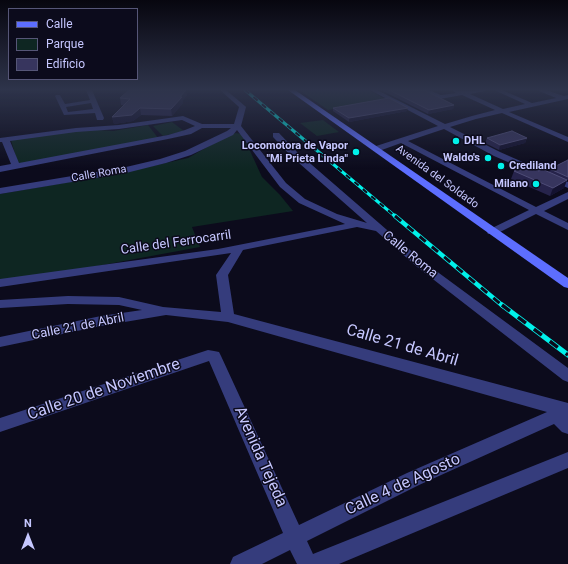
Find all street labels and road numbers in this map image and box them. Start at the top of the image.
street label: Avenida del Soldado [393,142,481,212]
street label: Calle Roma [70,163,128,185]
street label: Calle del Ferrocarril [120,228,232,258]
street label: Calle Roma [379,228,441,282]
street label: Calle 21 de Abril [30,310,126,344]
street label: Calle 21 de Abril [344,321,460,371]
street label: Calle 20 de Noviembre [25,355,183,425]
street label: Avenida Tejeda [229,404,291,510]
street label: Calle 4 de Agosto [342,450,464,520]

